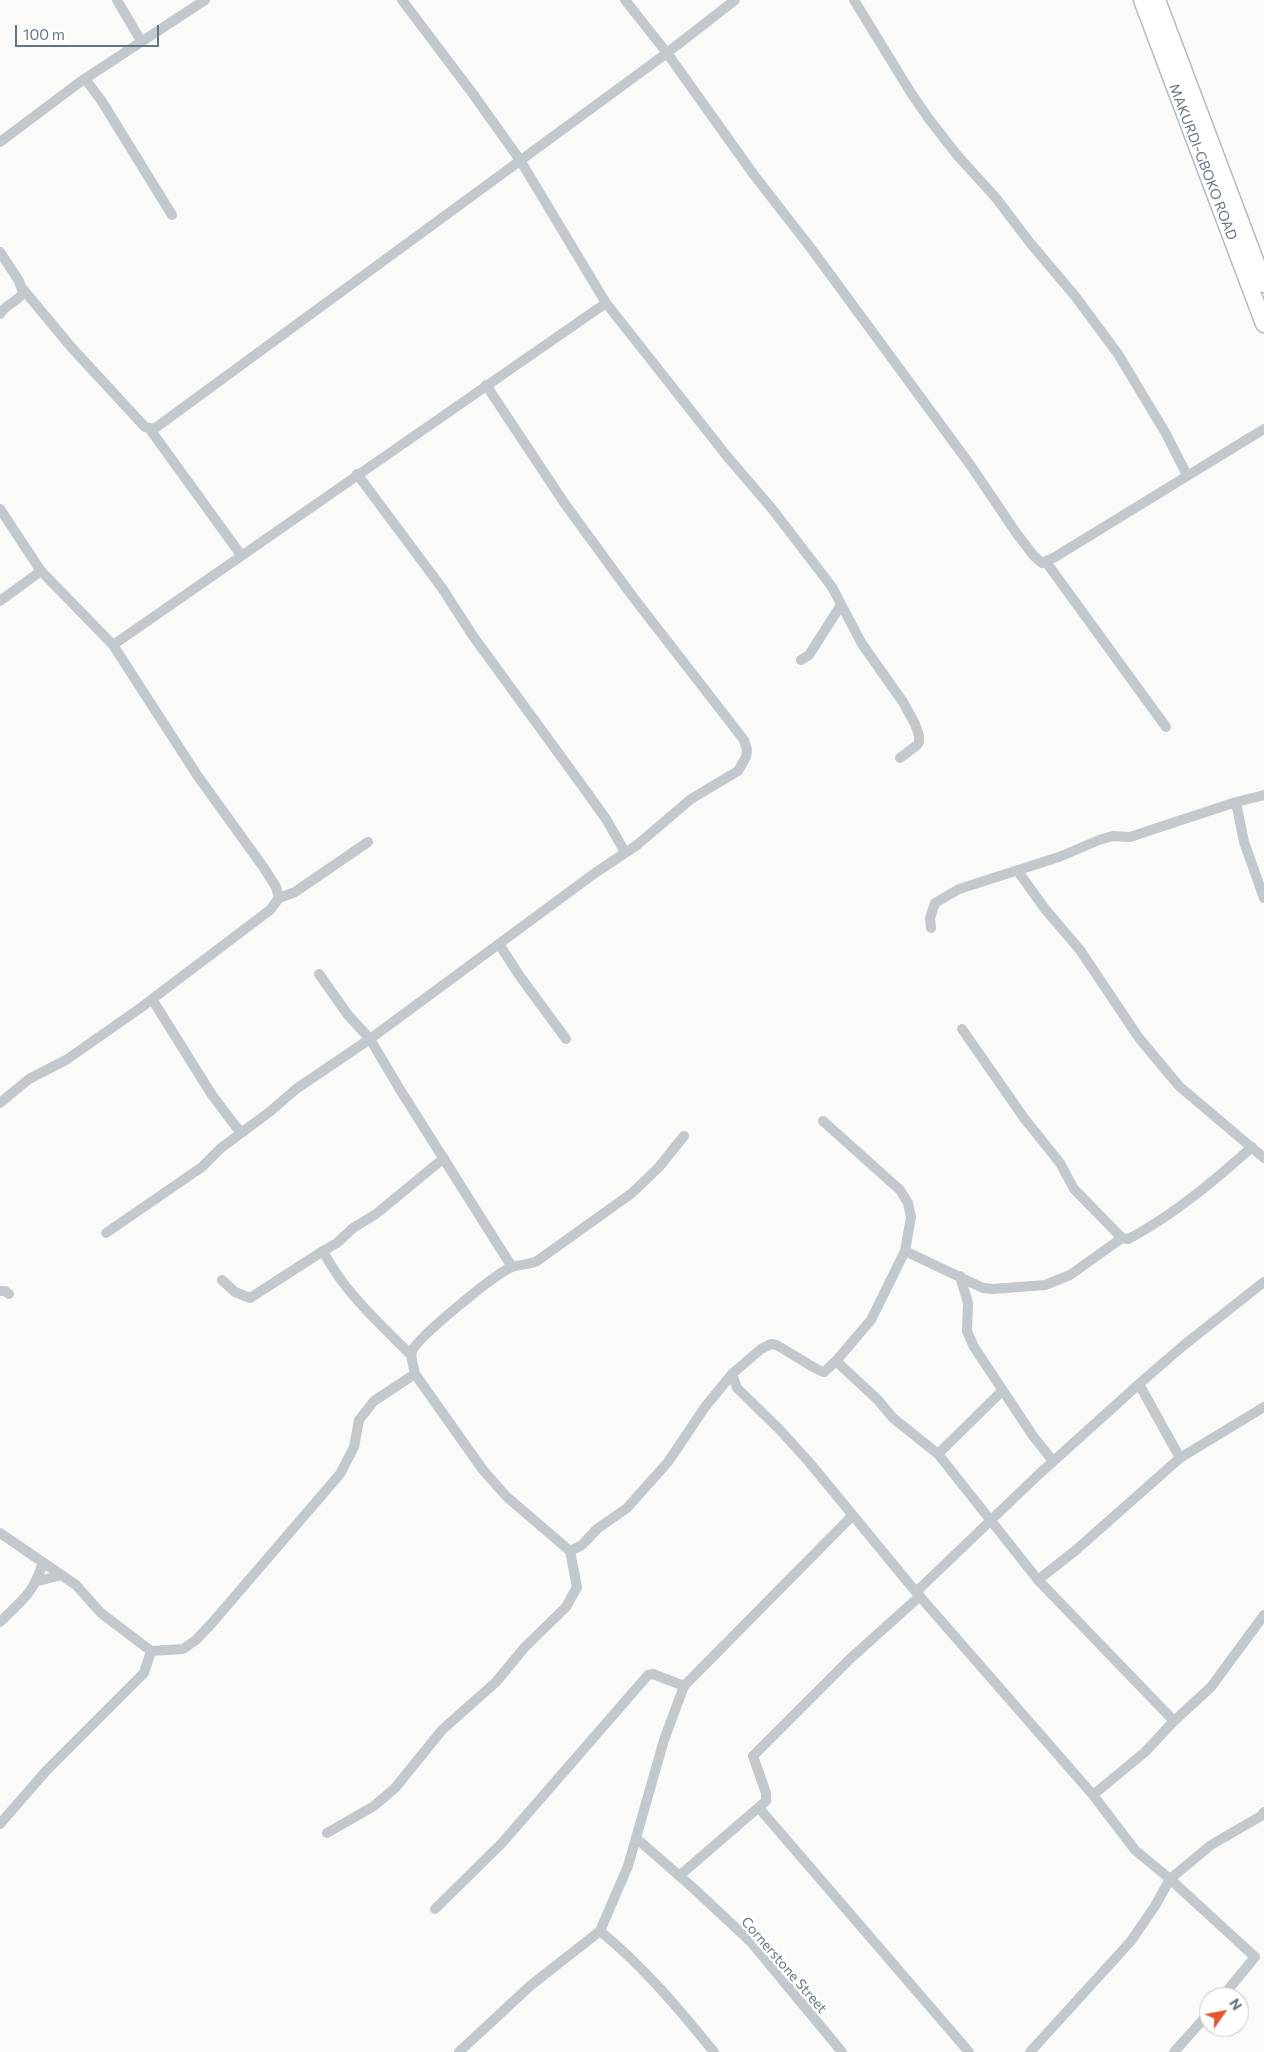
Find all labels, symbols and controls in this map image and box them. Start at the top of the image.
scale bar [18,15,161,47]
text: 100 m [23,25,65,43]
street label: MAKURDI-GBOKO ROAD [1165,81,1241,243]
street label: Cornerstone Street [738,1913,830,2017]
north arrow [1199,1987,1249,2037]
text: N [1226,1995,1246,2013]

